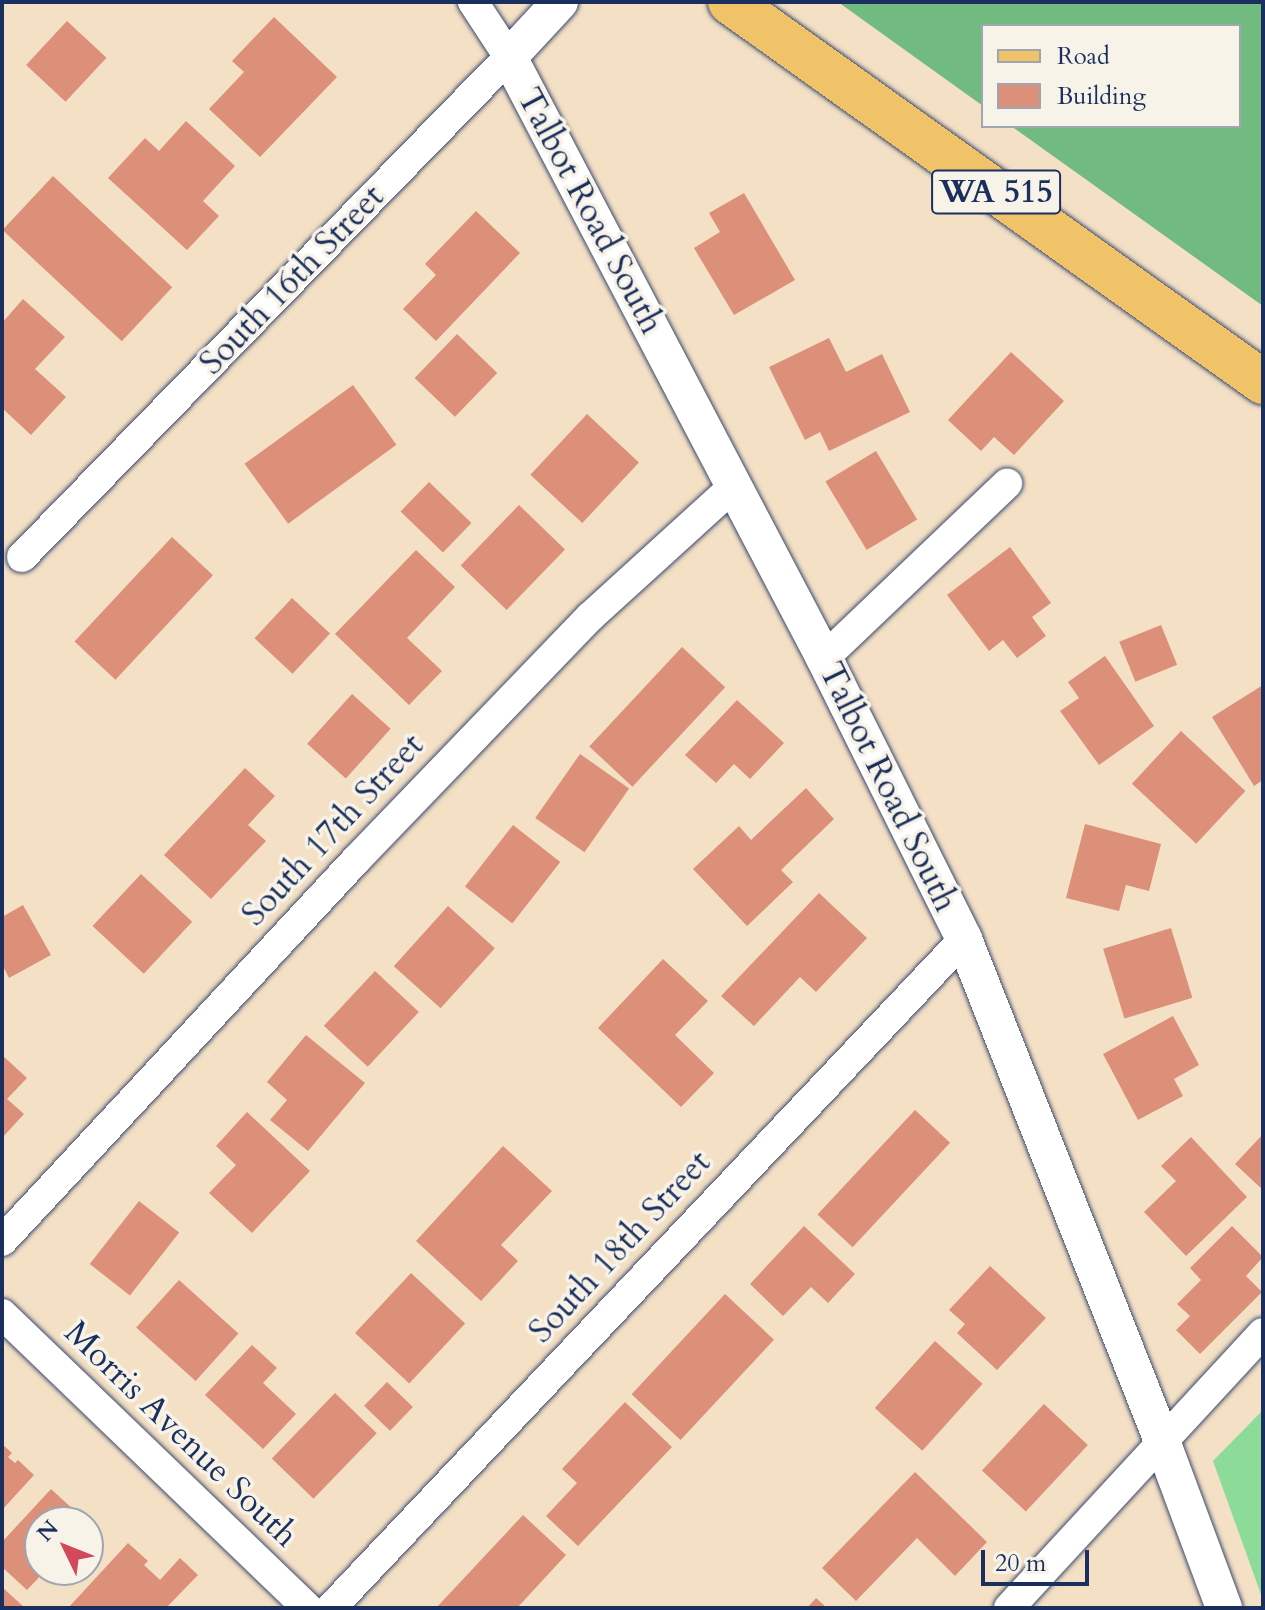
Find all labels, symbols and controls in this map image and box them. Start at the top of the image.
legend [981,24,1241,128]
text: Road [1057,40,1110,73]
text: Building [1057,80,1146,113]
street label: Talbot Road South [508,81,672,341]
road number: WA 515 [930,164,1062,220]
street label: South 16th Street [191,177,393,383]
street label: Talbot Road South [810,656,966,918]
street label: South 17th Street [234,725,432,935]
street label: South 18th Street [521,1142,719,1352]
street label: Morris Avenue South [56,1312,306,1556]
north arrow [24,1506,104,1586]
text: N [30,1514,65,1548]
scale bar [985,1534,1093,1584]
text: 20 m [995,1547,1046,1580]

